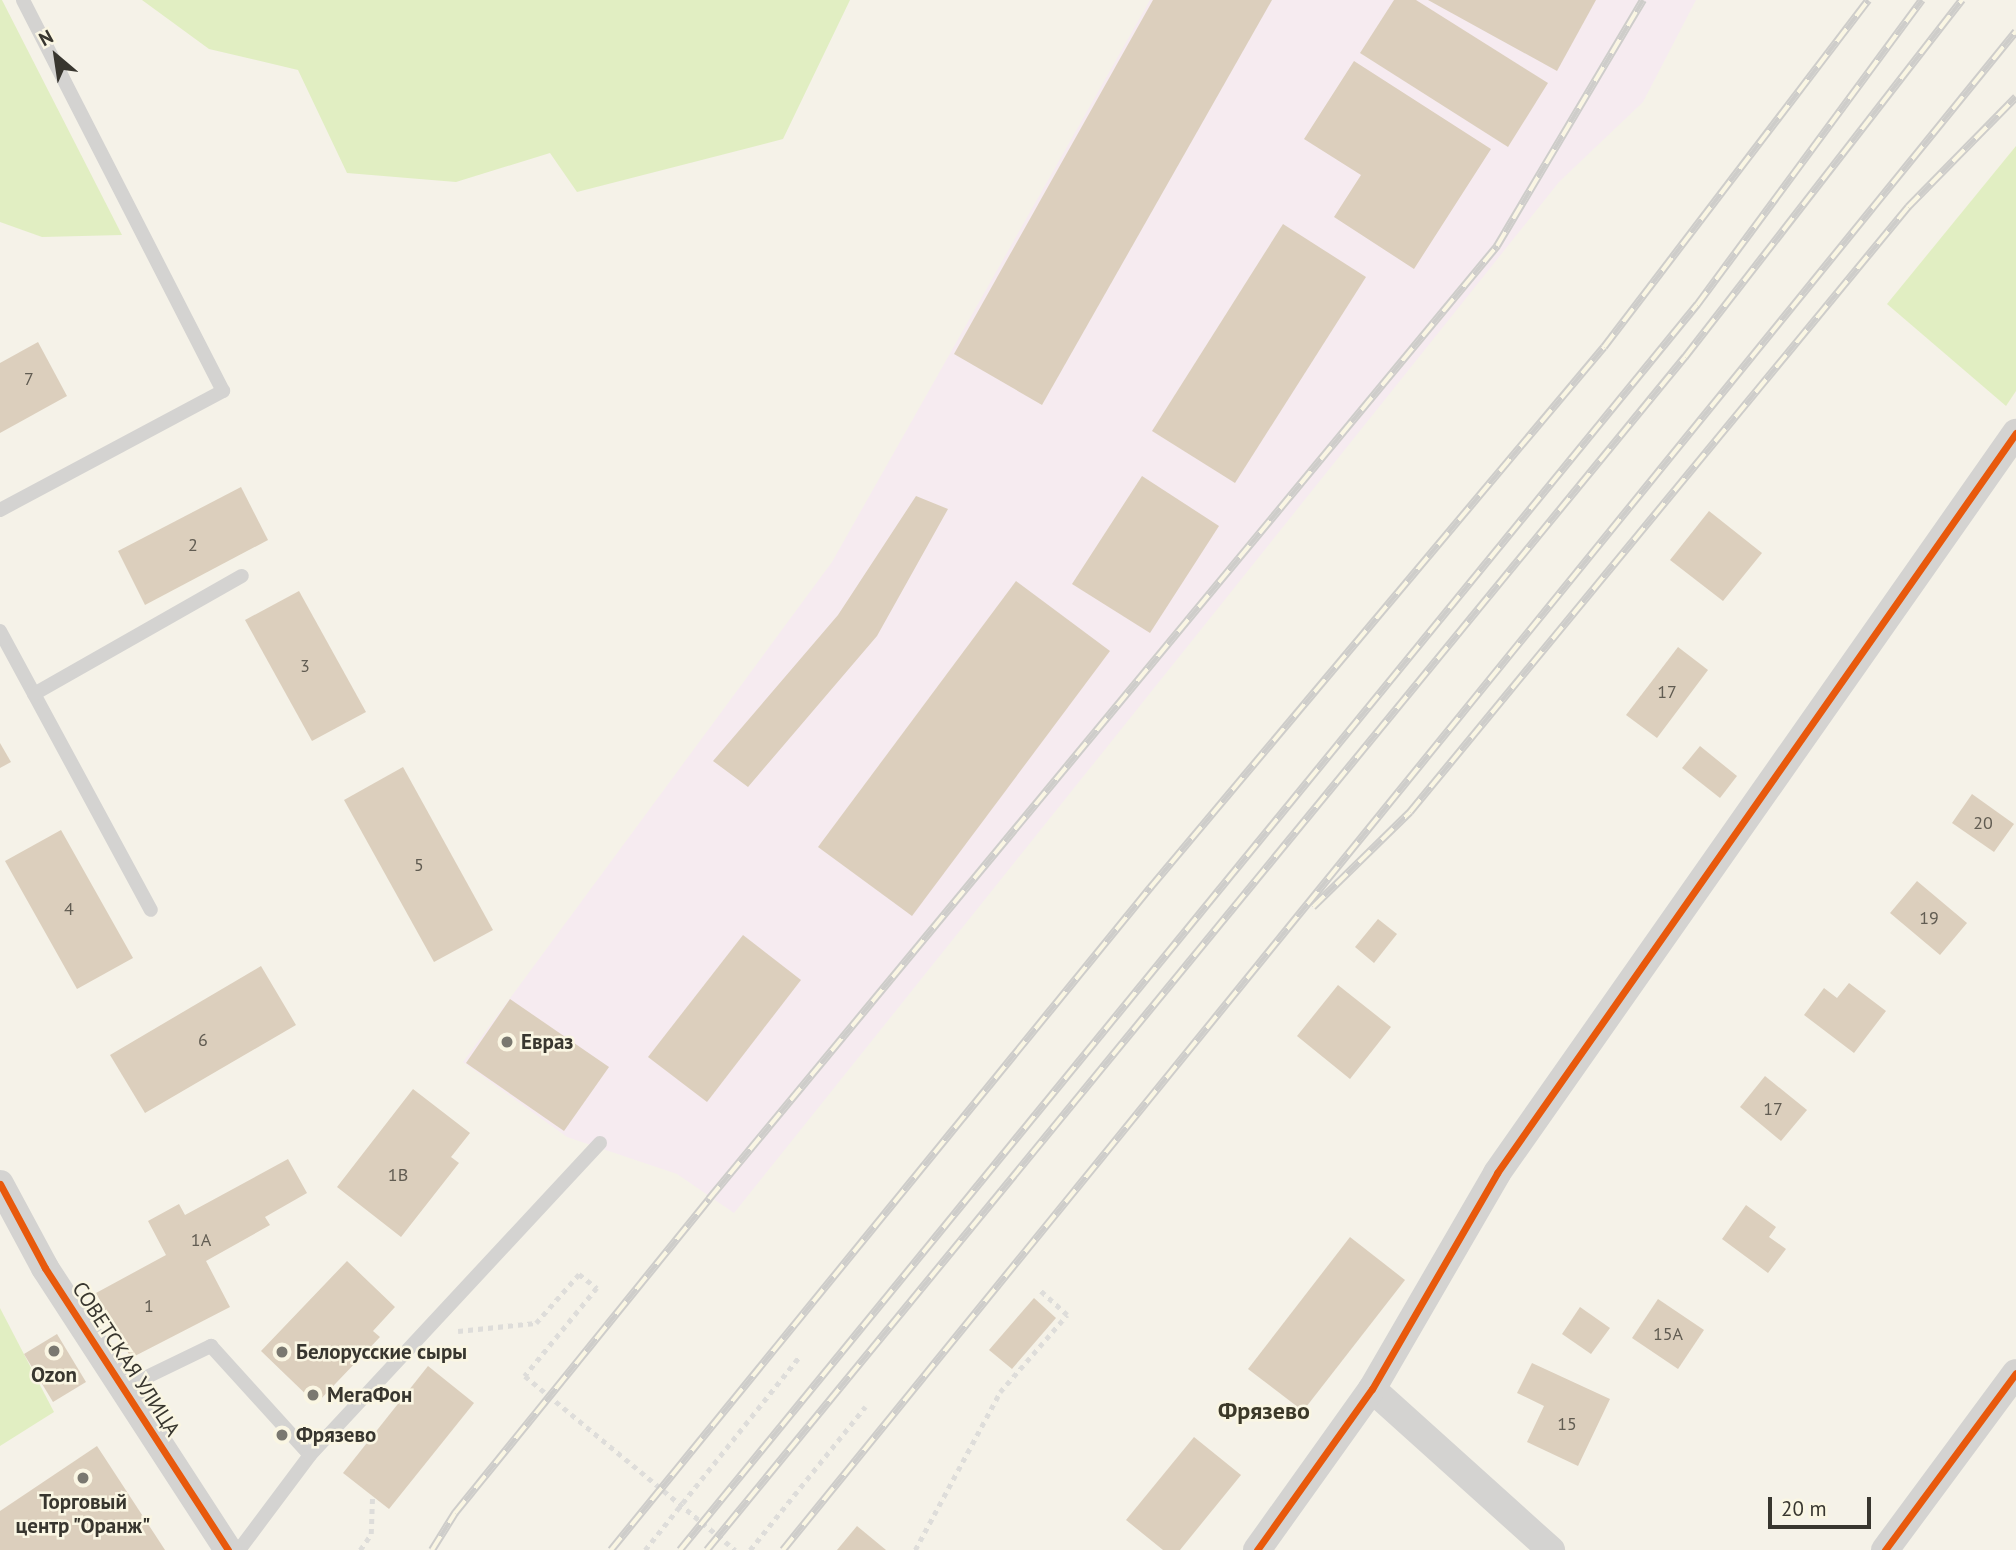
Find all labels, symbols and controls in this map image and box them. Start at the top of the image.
north arrow [21,21,91,91]
text: N [35,24,57,51]
house number: 7 [24,368,34,390]
house number: 2 [188,534,198,556]
house number: 3 [300,655,310,677]
house number: 17 [1657,681,1677,703]
house number: 20 [1973,812,1993,834]
house number: 5 [414,854,424,876]
house number: 4 [64,898,74,920]
house number: 19 [1919,907,1939,929]
house number: 6 [198,1029,208,1051]
place label: Евраз [521,1029,573,1055]
marker: Евраз [499,1034,515,1050]
house number: 17 [1763,1098,1783,1120]
house number: 1В [388,1164,408,1186]
house number: 1А [191,1229,211,1251]
street label: СОВЕТСКАЯ УЛИЦА [66,1277,186,1441]
house number: 1 [144,1295,154,1317]
house number: 15А [1653,1323,1683,1345]
place label: Белорусские сыры [296,1339,467,1365]
marker: Ozon [46,1343,62,1359]
marker: Белорусские сыры [274,1344,290,1360]
place label: Ozon [31,1362,77,1388]
place label: МегаФон [327,1382,412,1408]
marker: МегаФон [305,1387,321,1403]
district label: Фрязево [1218,1397,1310,1425]
house number: 15 [1557,1413,1577,1435]
place label: Фрязево [296,1422,376,1448]
marker: Фрязево [274,1427,290,1443]
marker: Торговый центр "Оранж" [75,1470,91,1486]
scale bar [1771,1484,1874,1528]
place label: Торговый центр "Оранж" [15,1489,151,1539]
text: 20 m [1781,1495,1827,1522]

